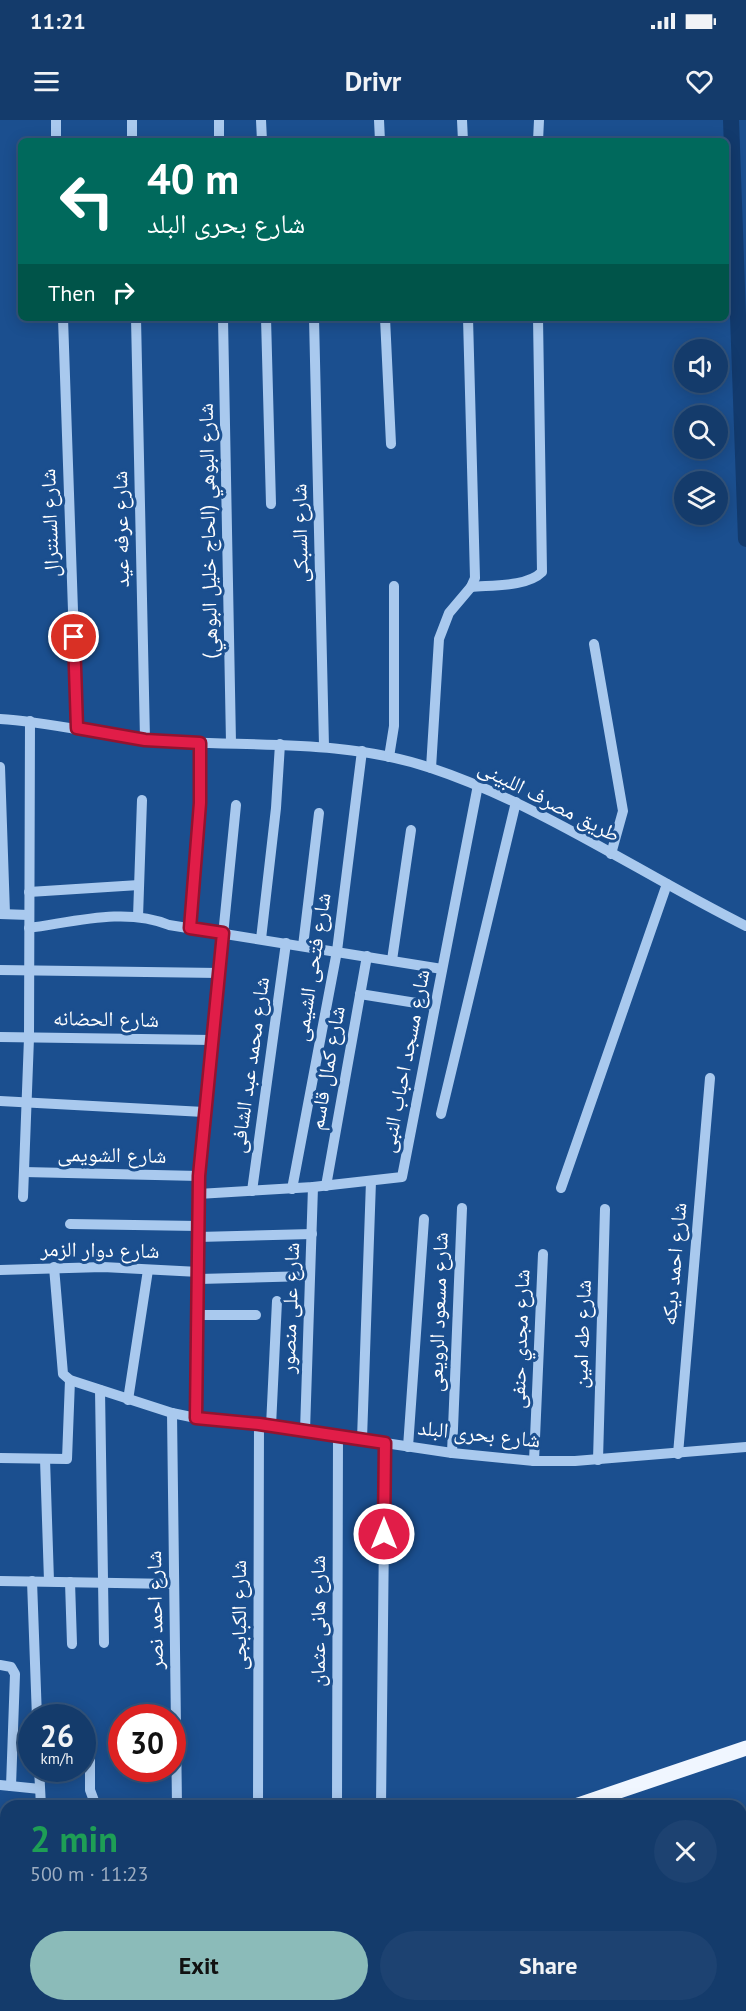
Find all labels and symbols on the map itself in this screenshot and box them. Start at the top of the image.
street label: شارع البوهي (الحاج خليل البوهي) [192,403,227,659]
street label: شارع السنترال [34,468,65,578]
street label: شارع عرفه عيد [106,470,135,588]
street label: شارع السبكى [285,483,314,583]
pin [48,611,99,662]
street label: طريق مصرف اللبينى [474,753,625,848]
street label: شارع فتحى الشيمى [286,891,337,1043]
street label: شارع مسجد احباب النبى [373,967,436,1155]
street label: شارع محمد عبد الشافى [224,975,275,1155]
street label: شارع الحضانه [53,1004,159,1033]
street label: شارع كمال قاسم [302,1004,352,1132]
street label: شارع الشويمى [57,1140,167,1169]
street label: شارع احمد ديكه [655,1201,692,1326]
street label: شارع مسعود الرويعى [421,1232,454,1392]
street label: شارع دوار الزمر [39,1235,160,1264]
street label: شارع على منصور [274,1242,305,1375]
street label: شارع مجدي حنفى [504,1269,539,1409]
street label: شارع طه امين [566,1279,597,1389]
street label: شارع بحرى البلد [416,1414,542,1453]
position arrow [352,1502,416,1566]
street label: شارع احمد نصر [140,1550,169,1671]
street label: شارع هانى عثمان [304,1555,331,1687]
street label: شارع الكبابجى [225,1560,252,1670]
speed limit sign: 30 [108,1704,186,1782]

